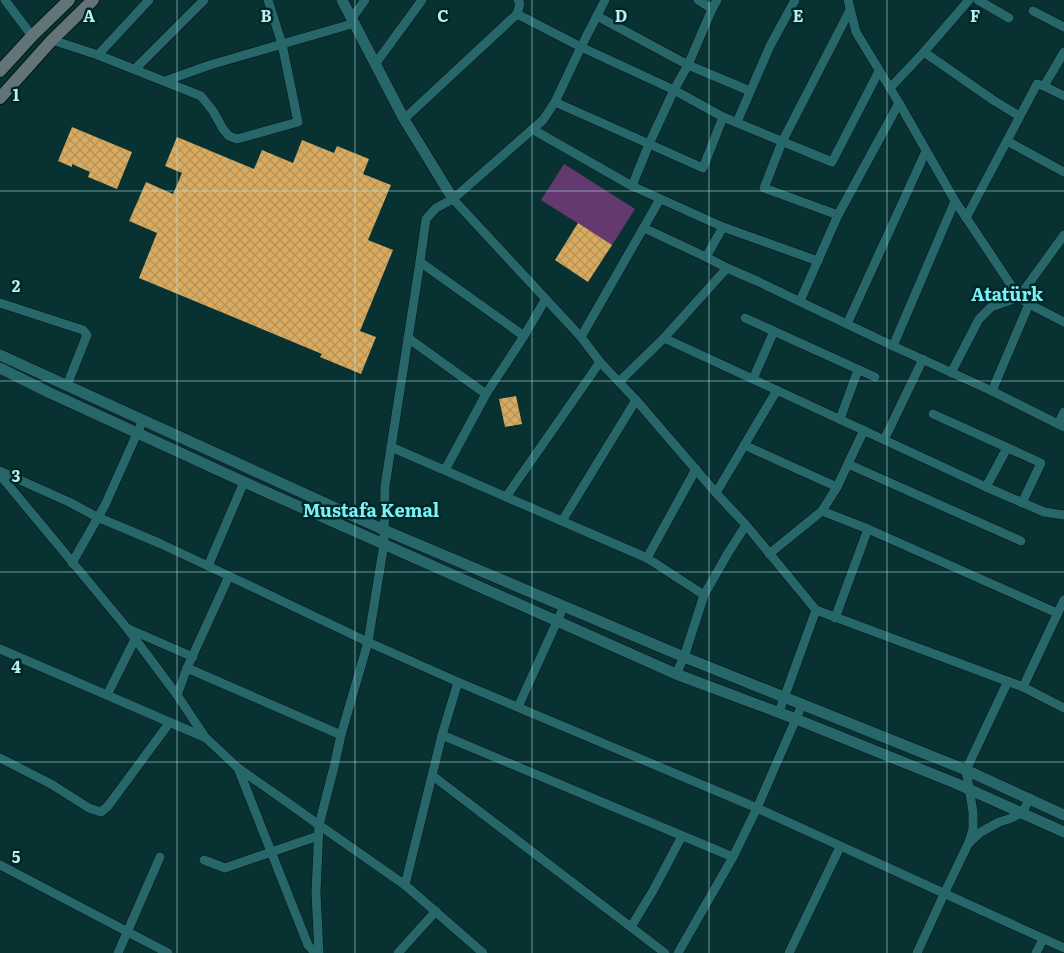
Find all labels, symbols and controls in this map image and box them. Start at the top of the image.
text: A [83,3,95,27]
text: B [260,3,272,27]
text: C [437,3,449,27]
text: D [615,3,627,27]
text: E [793,3,804,27]
text: F [970,3,980,27]
text: 1 [13,82,20,106]
text: 2 [12,273,21,297]
district label: Atatürk [971,280,1044,307]
text: 3 [12,463,21,487]
district label: Mustafa Kemal [303,496,440,523]
text: 4 [11,654,21,678]
text: 5 [12,844,21,868]

